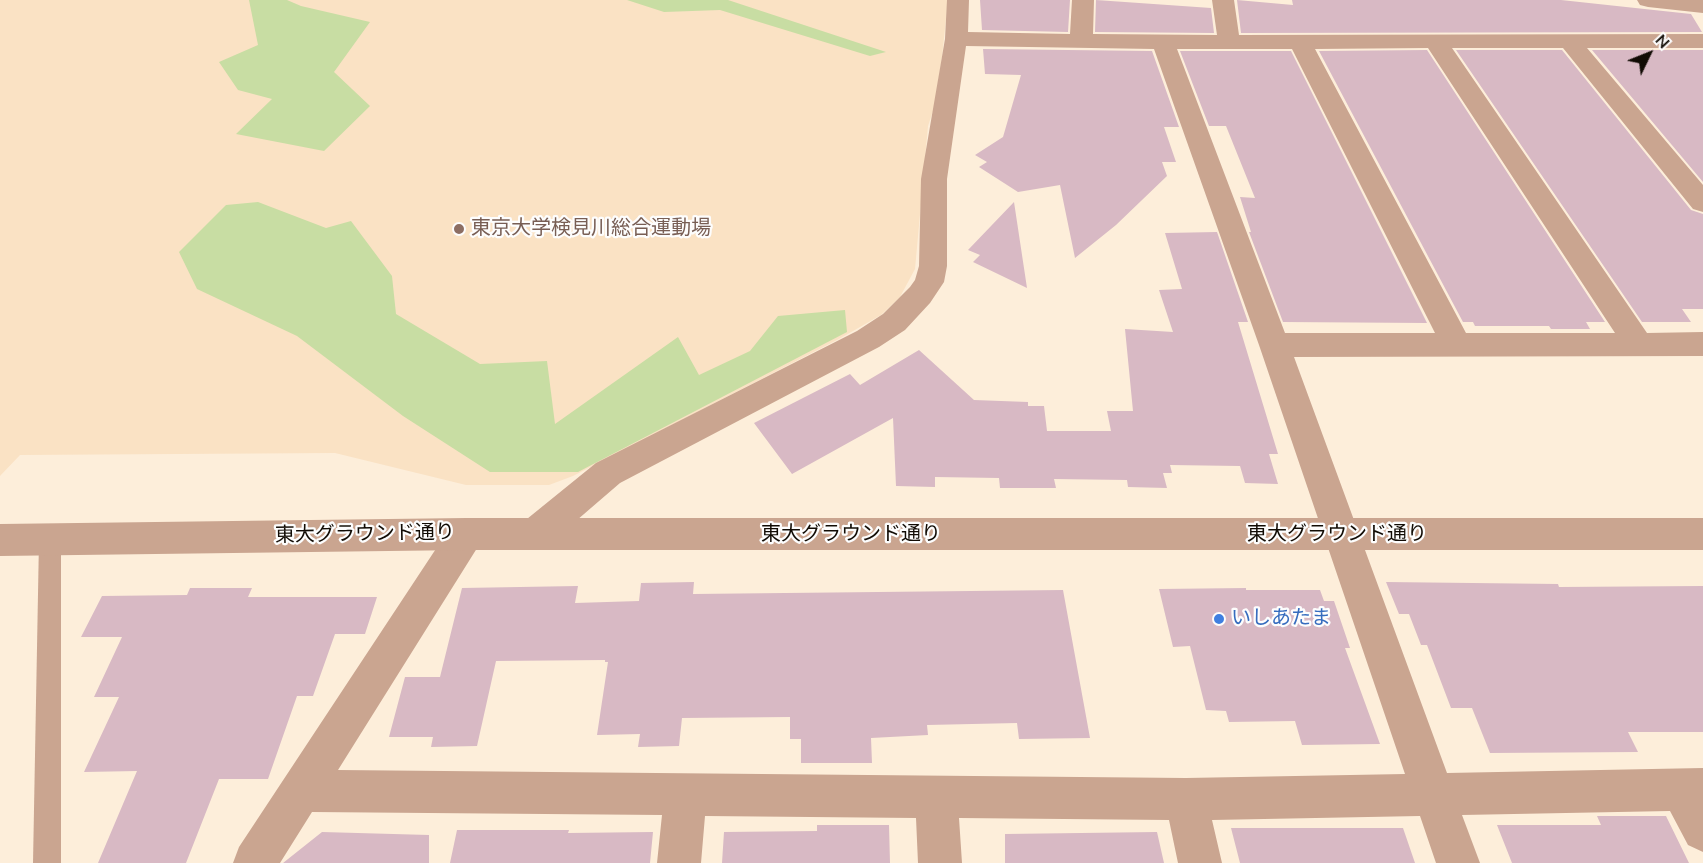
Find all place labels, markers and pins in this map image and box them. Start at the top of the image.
place label: 東京大学検見川総合運動場 [471,217,711,241]
marker: 東京大学検見川総合運動場 [452,222,466,236]
place label: いしあたま [1231,607,1331,631]
marker: いしあたま [1212,612,1226,626]

